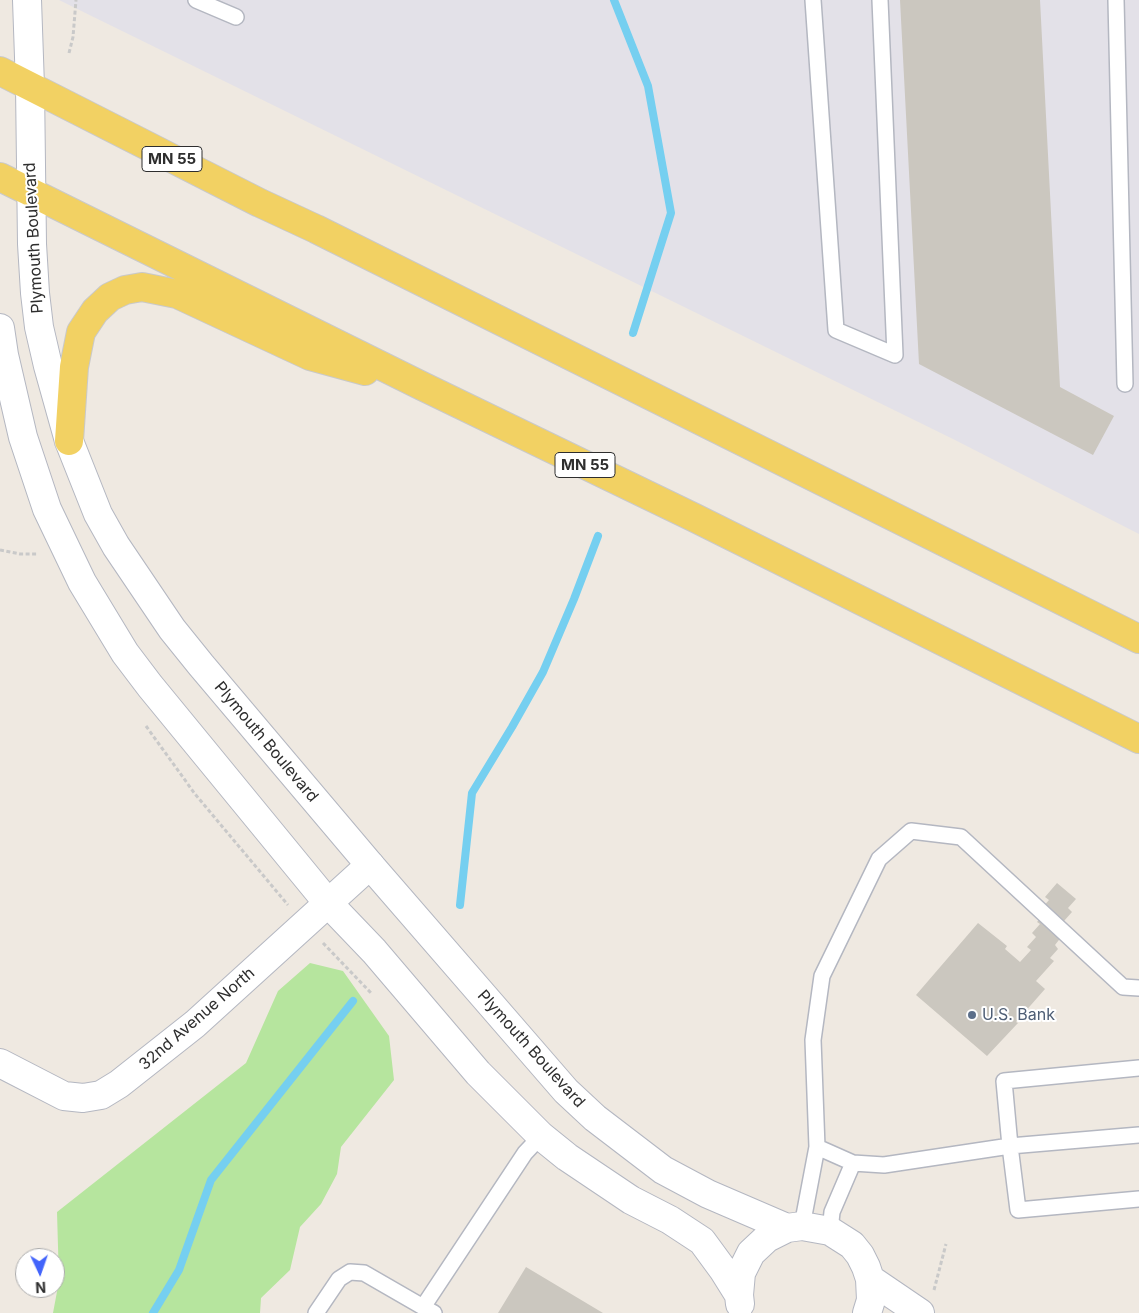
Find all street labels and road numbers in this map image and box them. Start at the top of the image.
road number: MN 55 [142,146,202,172]
street label: Plymouth Boulevard [20,162,48,314]
road number: MN 55 [555,452,615,478]
street label: Plymouth Boulevard [210,678,322,806]
street label: 32nd Avenue North [135,964,259,1074]
street label: Plymouth Boulevard [473,986,589,1112]

